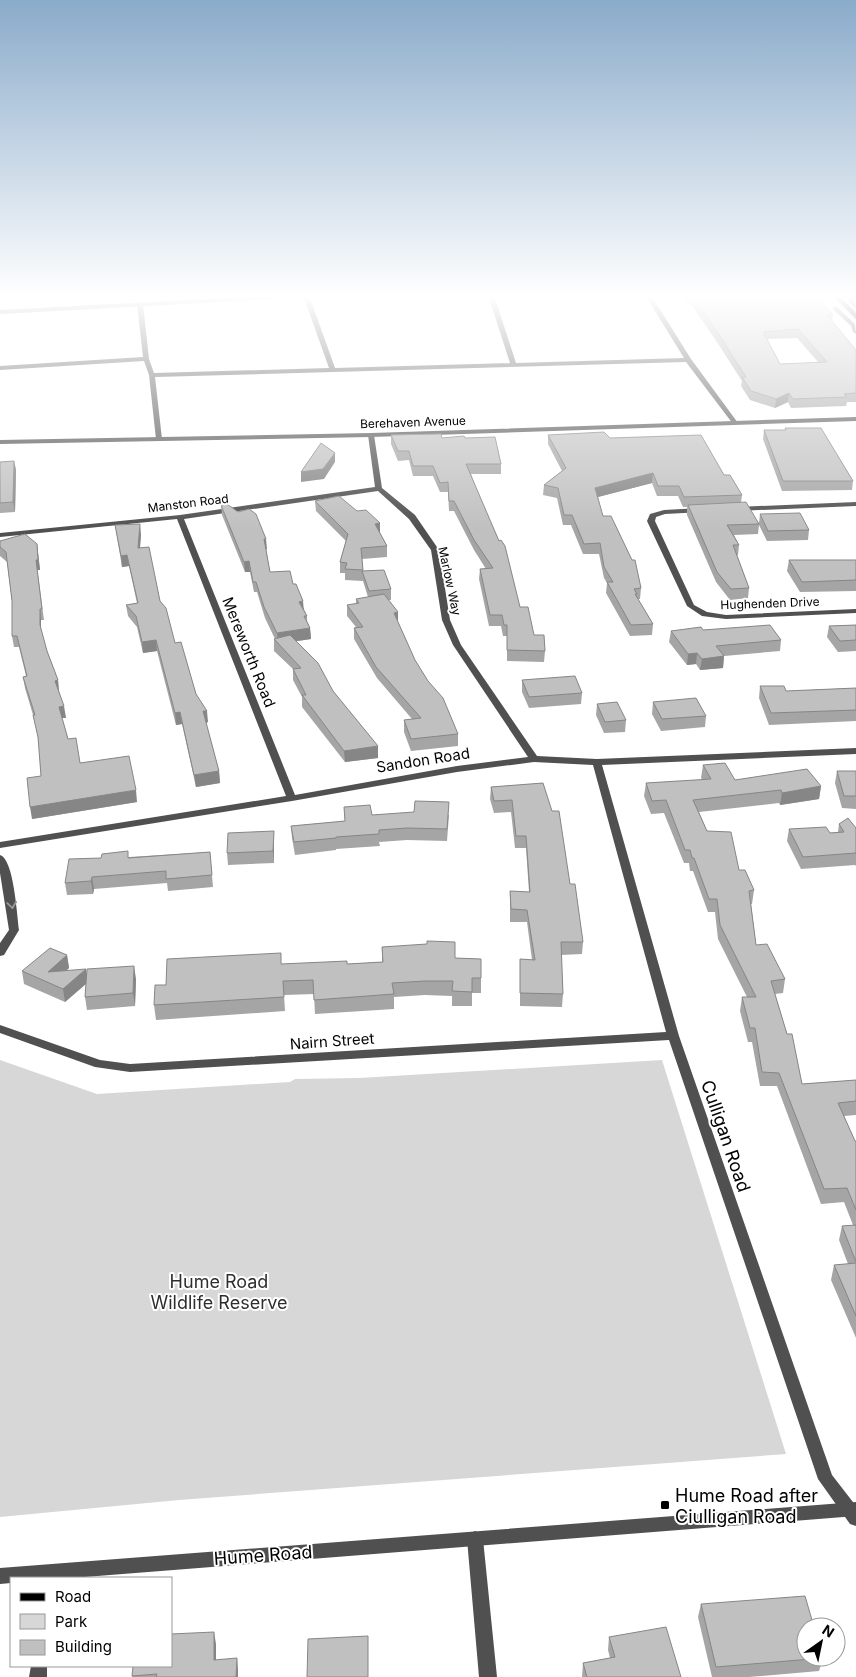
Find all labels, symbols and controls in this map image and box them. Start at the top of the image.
street label: Berehaven Avenue [360,413,466,431]
street label: Manston Road [147,491,229,515]
street label: Marlow Way [435,545,465,617]
street label: Mereworth Road [218,594,280,710]
street label: Hughenden Drive [720,594,820,612]
street label: Sandon Road [375,743,471,777]
one-way arrow [6,901,17,909]
street label: Nairn Street [289,1029,375,1053]
street label: Culligan Road [697,1077,755,1195]
park label: Hume Road Wildlife Reserve [150,1271,288,1313]
place label: Hume Road after Ciulligan Road [675,1485,818,1527]
marker: Hume Road after Ciulligan Road [659,1499,671,1511]
street label: Hume Road [213,1541,313,1569]
legend [10,1577,172,1667]
text: Road [55,1587,91,1606]
text: Park [55,1612,88,1631]
north arrow [796,1617,846,1667]
text: N [819,1621,837,1641]
text: Building [55,1637,112,1656]

